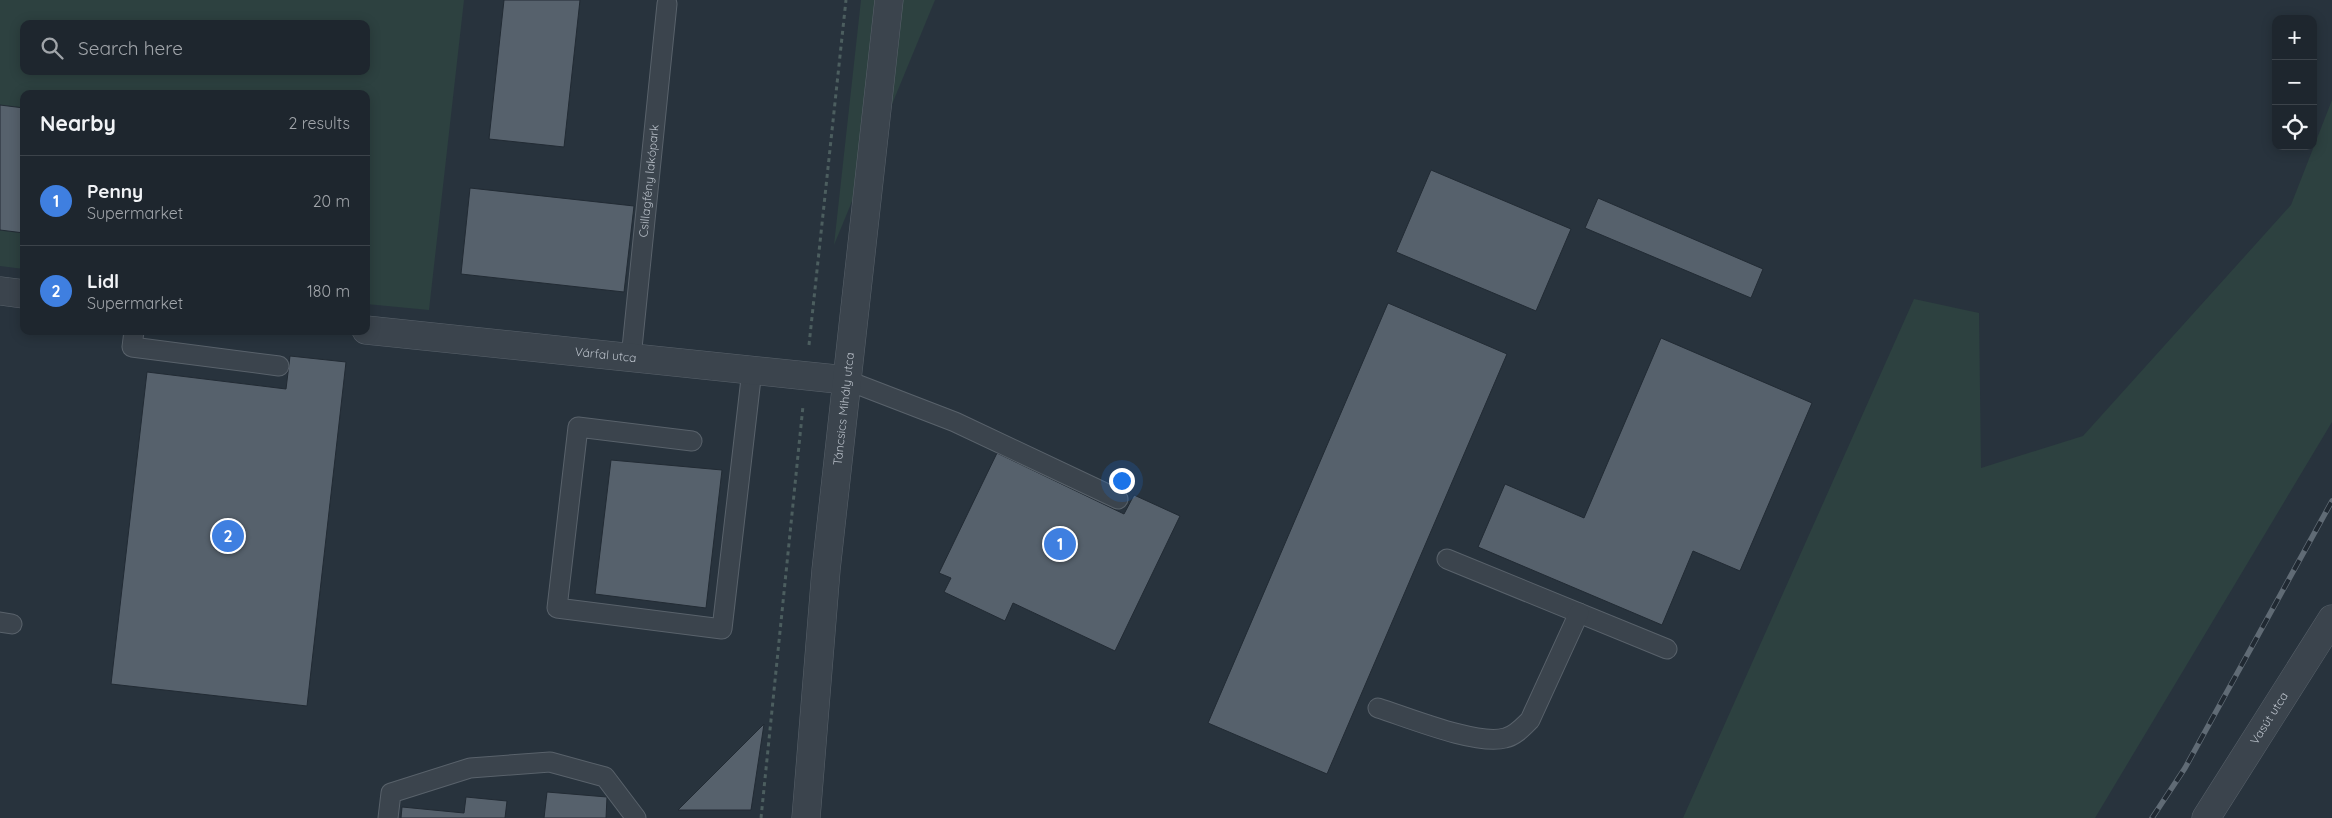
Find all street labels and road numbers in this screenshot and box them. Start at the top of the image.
street label: Csillagfény lakópark [635,124,662,238]
street label: Várfal utca [574,344,637,365]
street label: Táncsics Mihály utca [830,351,857,466]
street label: Vasút utca [2247,689,2291,747]

